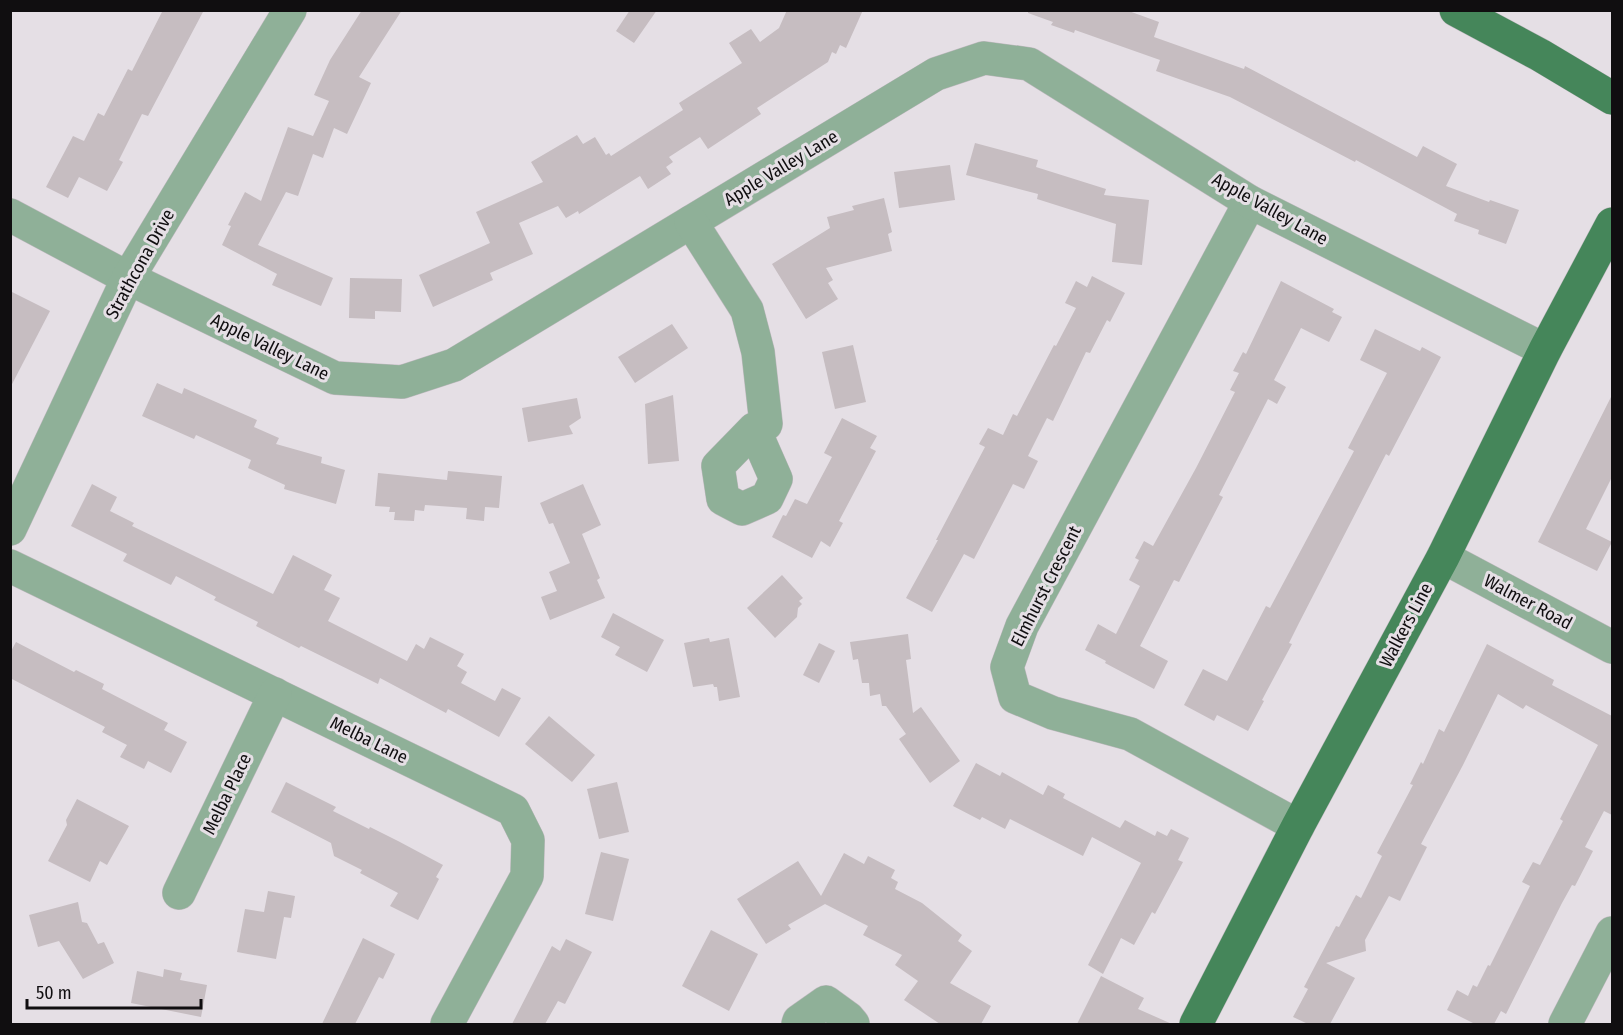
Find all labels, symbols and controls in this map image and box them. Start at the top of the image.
street label: Apple Valley Lane [720,125,842,211]
street label: Apple Valley Lane [1208,168,1332,250]
street label: Strathcona Drive [101,205,179,323]
street label: Apple Valley Lane [207,309,333,385]
street label: Elmhurst Crescent [1006,522,1086,650]
street label: Walmer Road [1480,570,1576,634]
street label: Walkers Line [1375,579,1437,671]
street label: Melba Lane [326,712,412,768]
street label: Melba Place [198,750,256,838]
scale bar [27,972,201,1010]
text: 50 m [36,982,72,1004]

